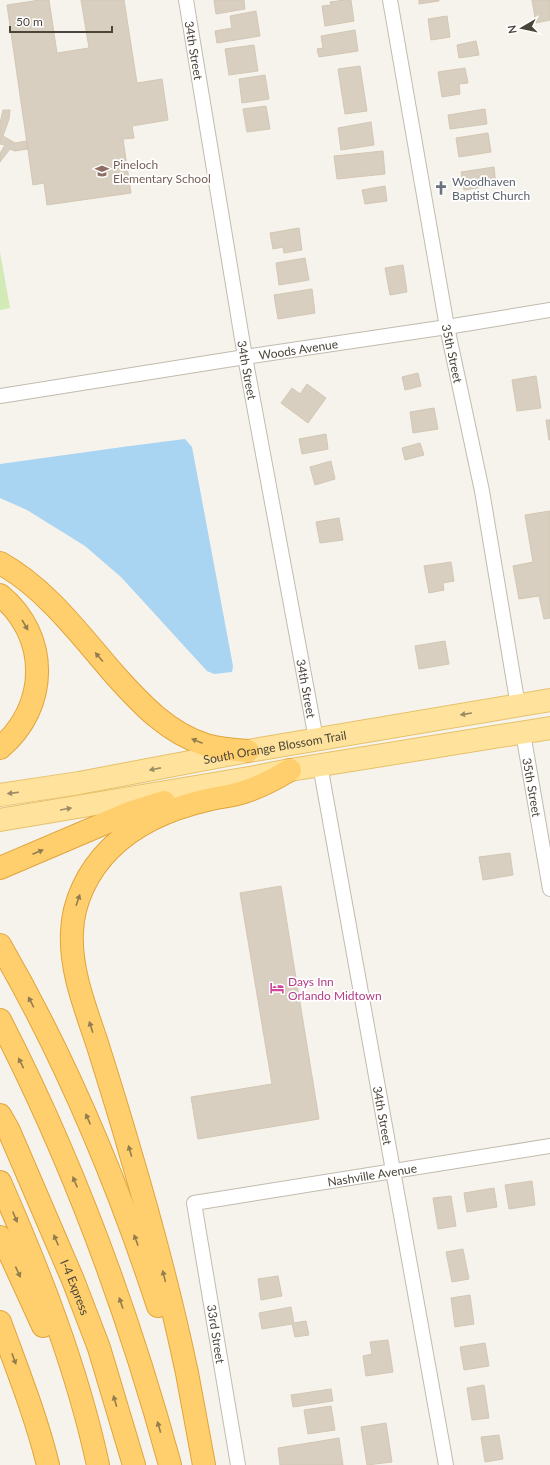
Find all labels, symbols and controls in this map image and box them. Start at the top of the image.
scale bar [10,8,112,34]
north arrow [502,8,542,48]
text: 50 m [16,14,43,29]
street label: 34th Street [182,20,207,82]
text: N [505,24,519,35]
place label: Pineloch Elementary School [113,157,211,186]
school or university icon: Pineloch Elementary School [94,163,110,179]
place label: Woodhaven Baptist Church [452,174,530,203]
church icon: Woodhaven Baptist Church [433,180,449,196]
street label: 35th Street [439,323,466,385]
street label: Woods Avenue [258,336,339,362]
street label: 34th Street [235,339,260,401]
one-way arrow [21,619,28,631]
one-way arrow [95,652,104,662]
street label: 34th Street [294,658,320,720]
one-way arrow [460,711,472,717]
street label: South Orange Blossom Trail [202,727,347,767]
one-way arrow [191,738,202,744]
street label: 35th Street [520,757,545,819]
one-way arrow [149,766,161,772]
one-way arrow [7,790,19,797]
one-way arrow [60,806,72,812]
one-way arrow [32,849,43,855]
one-way arrow [75,894,81,906]
place label: Days Inn Orlando Midtown [288,974,382,1003]
hotel icon: Days Inn Orlando Midtown [269,980,285,996]
one-way arrow [28,996,35,1008]
one-way arrow [88,1020,94,1032]
one-way arrow [18,1058,24,1069]
street label: 34th Street [370,1085,396,1147]
one-way arrow [85,1114,91,1125]
one-way arrow [127,1144,133,1156]
street label: Nashville Avenue [326,1160,418,1189]
one-way arrow [71,1175,77,1187]
one-way arrow [13,1212,19,1224]
one-way arrow [52,1233,58,1245]
one-way arrow [132,1234,138,1246]
street label: I-4 Express [58,1257,93,1317]
one-way arrow [15,1266,21,1277]
one-way arrow [161,1270,167,1282]
one-way arrow [117,1297,123,1309]
street label: 33rd Street [204,1303,228,1365]
one-way arrow [11,1353,17,1365]
one-way arrow [112,1394,118,1406]
one-way arrow [156,1421,162,1433]

